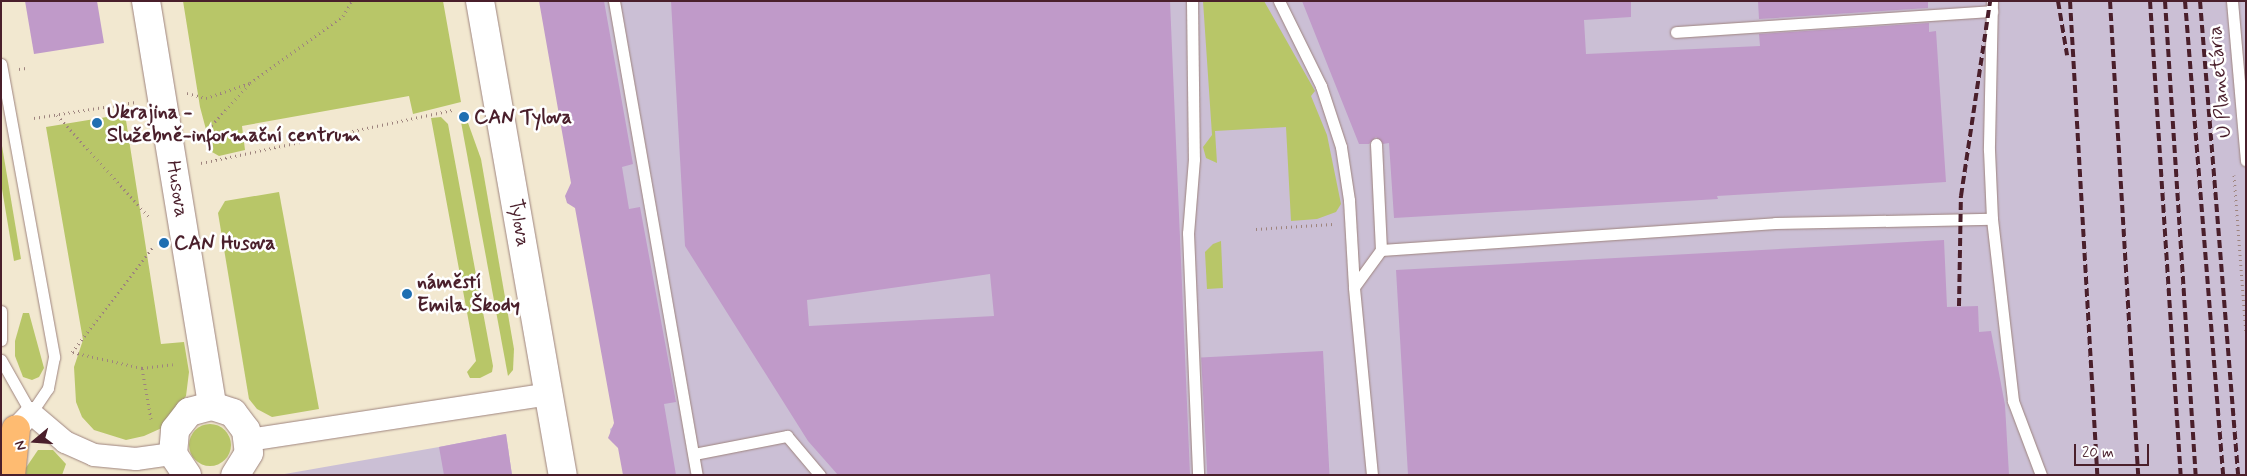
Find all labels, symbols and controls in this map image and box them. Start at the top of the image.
street label: U Planetária [2203,24,2237,140]
place label: Ukrajina - Služebně-informační centrum [107,100,361,147]
place label: CAN Tylova [474,105,568,129]
marker: CAN Tylova [458,111,470,123]
marker: Ukrajina - Služebně-informační centrum [91,117,103,129]
street label: Husova [161,159,193,219]
street label: Tylova [503,197,535,249]
place label: CAN Husova [174,231,278,255]
marker: CAN Husova [158,237,170,249]
place label: náměstí Emila Škody [417,270,520,317]
marker: náměstí Emila Škody [401,288,413,300]
north arrow [10,416,60,466]
scale bar [2077,434,2152,466]
text: N [11,438,31,453]
text: 20 m [2082,443,2114,463]

